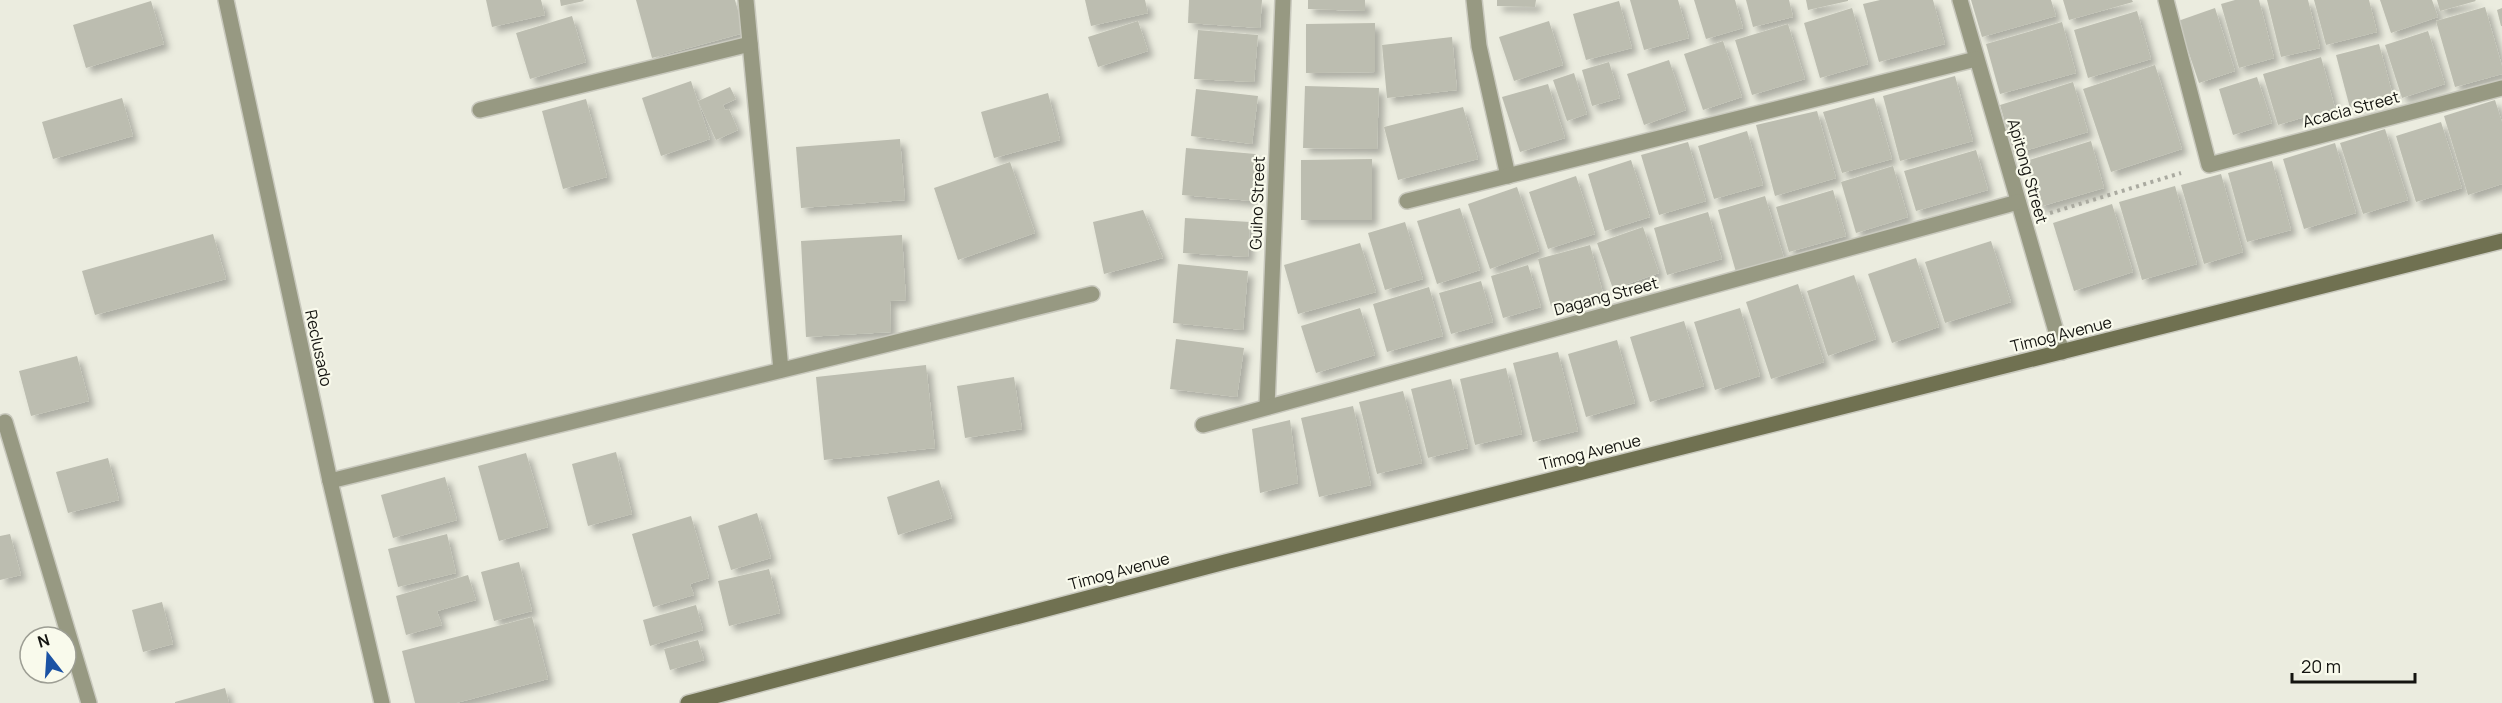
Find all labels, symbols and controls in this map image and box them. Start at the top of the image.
street label: Acacia Street [2300,86,2402,132]
street label: Apitong Street [2003,116,2053,226]
street label: Guiho Street [1244,156,1270,250]
street label: Dagang Street [1551,272,1661,320]
street label: Reclusado [300,308,338,388]
street label: Timog Avenue [2008,311,2114,357]
street label: Timog Avenue [1537,429,1643,475]
street label: Timog Avenue [1066,547,1172,595]
north arrow [18,625,78,685]
text: N [35,628,52,653]
scale bar [2292,646,2415,684]
text: 20 m [2301,654,2341,678]

